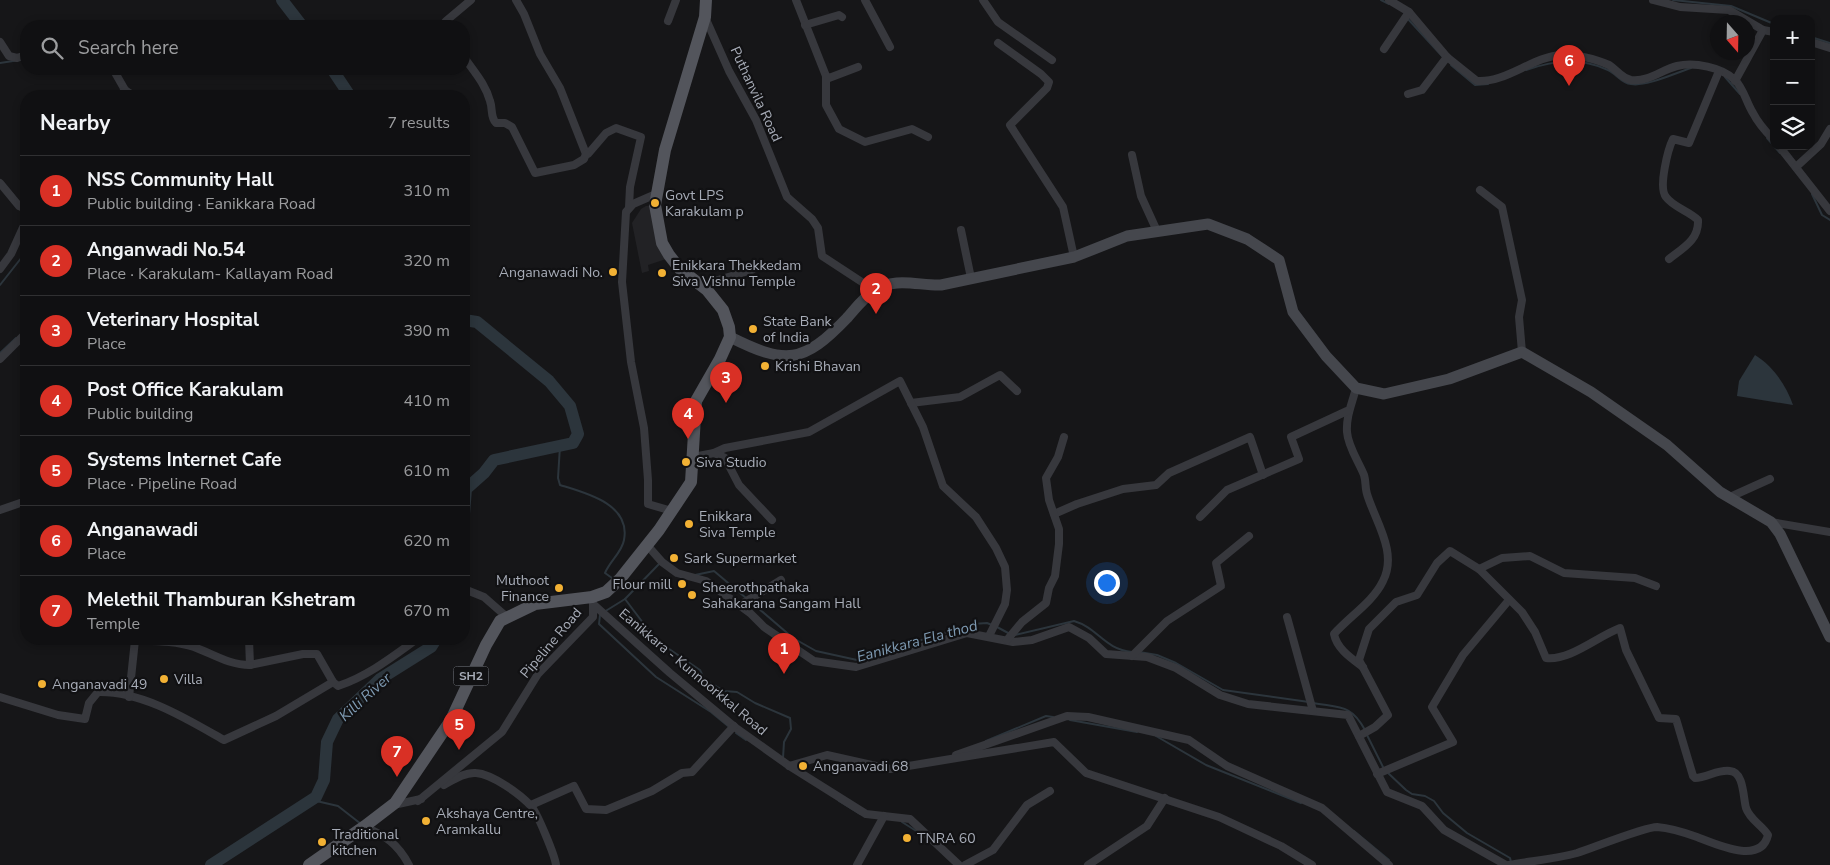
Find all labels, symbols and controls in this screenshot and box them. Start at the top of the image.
north arrow [1710,15,1755,60]
map controls [1770,15,1815,150]
button: + [1770,15,1815,60]
search box [20,20,470,75]
icon: search [38,34,66,62]
text: Search here [78,35,179,61]
street label: Puthanvila Road [726,43,786,145]
pin: 6 [1553,45,1585,86]
button: − [1770,60,1815,105]
button: layers [1770,105,1815,150]
text: Nearby [40,109,110,137]
text: 7 results [388,112,450,134]
text: NSS Community Hall [87,167,274,193]
text: 1 [51,180,61,202]
text: 310 m [403,180,450,202]
place label: Govt LPS Karakulam p [665,186,744,221]
text: Public building · Eanikkara Road [87,193,316,215]
marker: Govt LPS Karakulam p [649,197,661,209]
text: Anganwadi No.54 [87,237,245,263]
text: 2 [51,250,61,272]
text: 320 m [403,250,450,272]
place label: Enikkara Thekkedam Siva Vishnu Temple [672,256,801,291]
text: Place · Karakulam- Kallayam Road [87,263,333,285]
place label: Anganawadi No. [499,263,603,282]
marker: Anganawadi No. [607,266,619,278]
marker: Enikkara Thekkedam Siva Vishnu Temple [656,267,668,279]
pin: 2 [860,273,892,314]
text: Veterinary Hospital [87,307,259,333]
place label: State Bank of India [763,312,833,347]
text: 3 [51,320,61,342]
text: 390 m [403,320,450,342]
marker: State Bank of India [747,323,759,335]
text: Place [87,333,126,355]
place label: Krishi Bhavan [775,357,861,376]
marker: Krishi Bhavan [759,360,771,372]
pin: 3 [710,362,742,403]
text: Post Office Karakulam [87,377,284,403]
text: 4 [51,390,61,412]
text: 410 m [403,390,450,412]
pin: 4 [672,398,704,439]
text: Public building [87,403,193,425]
text: Systems Internet Cafe [87,447,282,473]
place label: Siva Studio [696,453,767,472]
marker: Siva Studio [680,456,692,468]
text: 5 [51,460,61,482]
text: 610 m [403,460,450,482]
text: Place · Pipeline Road [87,473,237,495]
place label: Enikkara Siva Temple [699,507,775,542]
text: Anganawadi [87,517,198,543]
marker: Enikkara Siva Temple [683,518,695,530]
text: 6 [51,530,61,552]
text: 620 m [403,530,450,552]
text: Place [87,543,126,565]
place label: Sark Supermarket [684,549,796,568]
marker: Sark Supermarket [668,552,680,564]
your location [1094,570,1120,596]
place label: Muthoot Finance [496,571,549,606]
place label: Flour mill [612,575,673,594]
marker: Flour mill [676,578,688,590]
place label: Sheerothpathaka Sahakarana Sangam Hall [702,578,861,613]
marker: Muthoot Finance [553,582,565,594]
text: Melethil Thamburan Kshetram [87,587,356,613]
marker: Sheerothpathaka Sahakarana Sangam Hall [686,589,698,601]
text: 7 [51,600,61,622]
text: 670 m [403,600,450,622]
street label: Pipeline Road [516,604,586,682]
street label: Eanikkara - Kunnoorkkal Road [615,604,771,740]
text: Temple [87,613,140,635]
water label: Eanikkara Ela thod [854,615,980,667]
pin: 1 [768,633,800,674]
road number: SH2 [454,666,488,686]
water label: Killi River [335,668,396,726]
place label: Villa [173,670,203,689]
marker: Villa [158,673,170,685]
place label: Anganavadi 49 [52,675,147,694]
marker: Anganavadi 49 [36,678,48,690]
pin: 5 [443,709,475,750]
pin: 7 [381,736,413,777]
place label: Anganavadi 68 [813,757,908,776]
marker: Anganavadi 68 [797,760,809,772]
place label: Akshaya Centre, Aramkallu [436,804,538,839]
marker: Akshaya Centre, Aramkallu [420,815,432,827]
place label: Traditional kitchen [332,825,399,860]
place label: TNRA 60 [917,829,976,848]
marker: TNRA 60 [901,832,913,844]
marker: Traditional kitchen [316,836,328,848]

